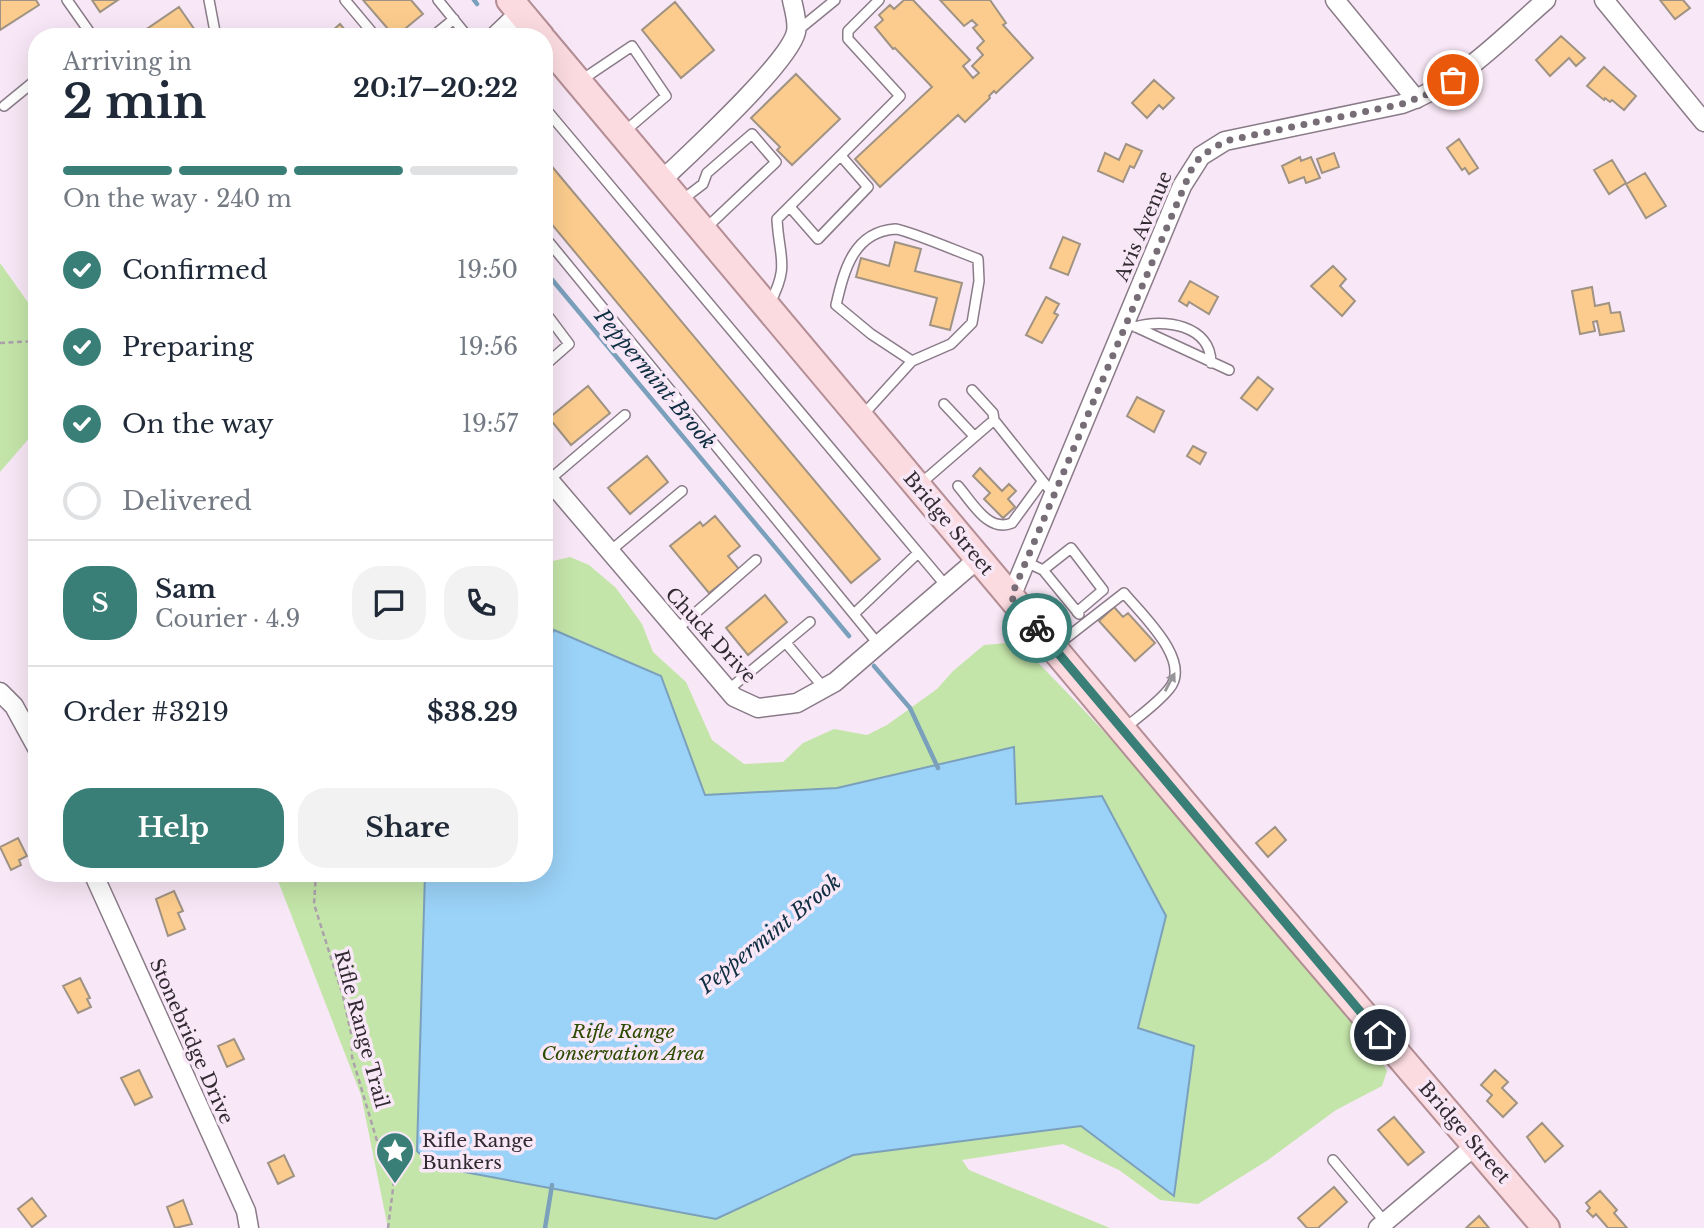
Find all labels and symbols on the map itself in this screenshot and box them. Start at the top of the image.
pin [1423,50,1483,110]
street label: Avis Avenue [1110,168,1177,286]
water label: Peppermint Brook [588,303,721,454]
street label: Bridge Street [899,467,999,580]
street label: Chuck Drive [660,583,761,688]
courier [1002,593,1072,663]
one-way arrow [1164,672,1176,692]
water label: Peppermint Brook [693,869,846,1000]
street label: Rifle Range Trail [329,948,394,1111]
street label: Stonebridge Drive [145,955,238,1127]
pin [1350,1005,1410,1065]
park label: Rifle Range Conservation Area [541,1020,705,1065]
street label: Bridge Street [1414,1077,1516,1189]
place label: Rifle Range Bunkers [422,1129,533,1174]
place icon: Rifle Range Bunkers [374,1130,416,1185]

